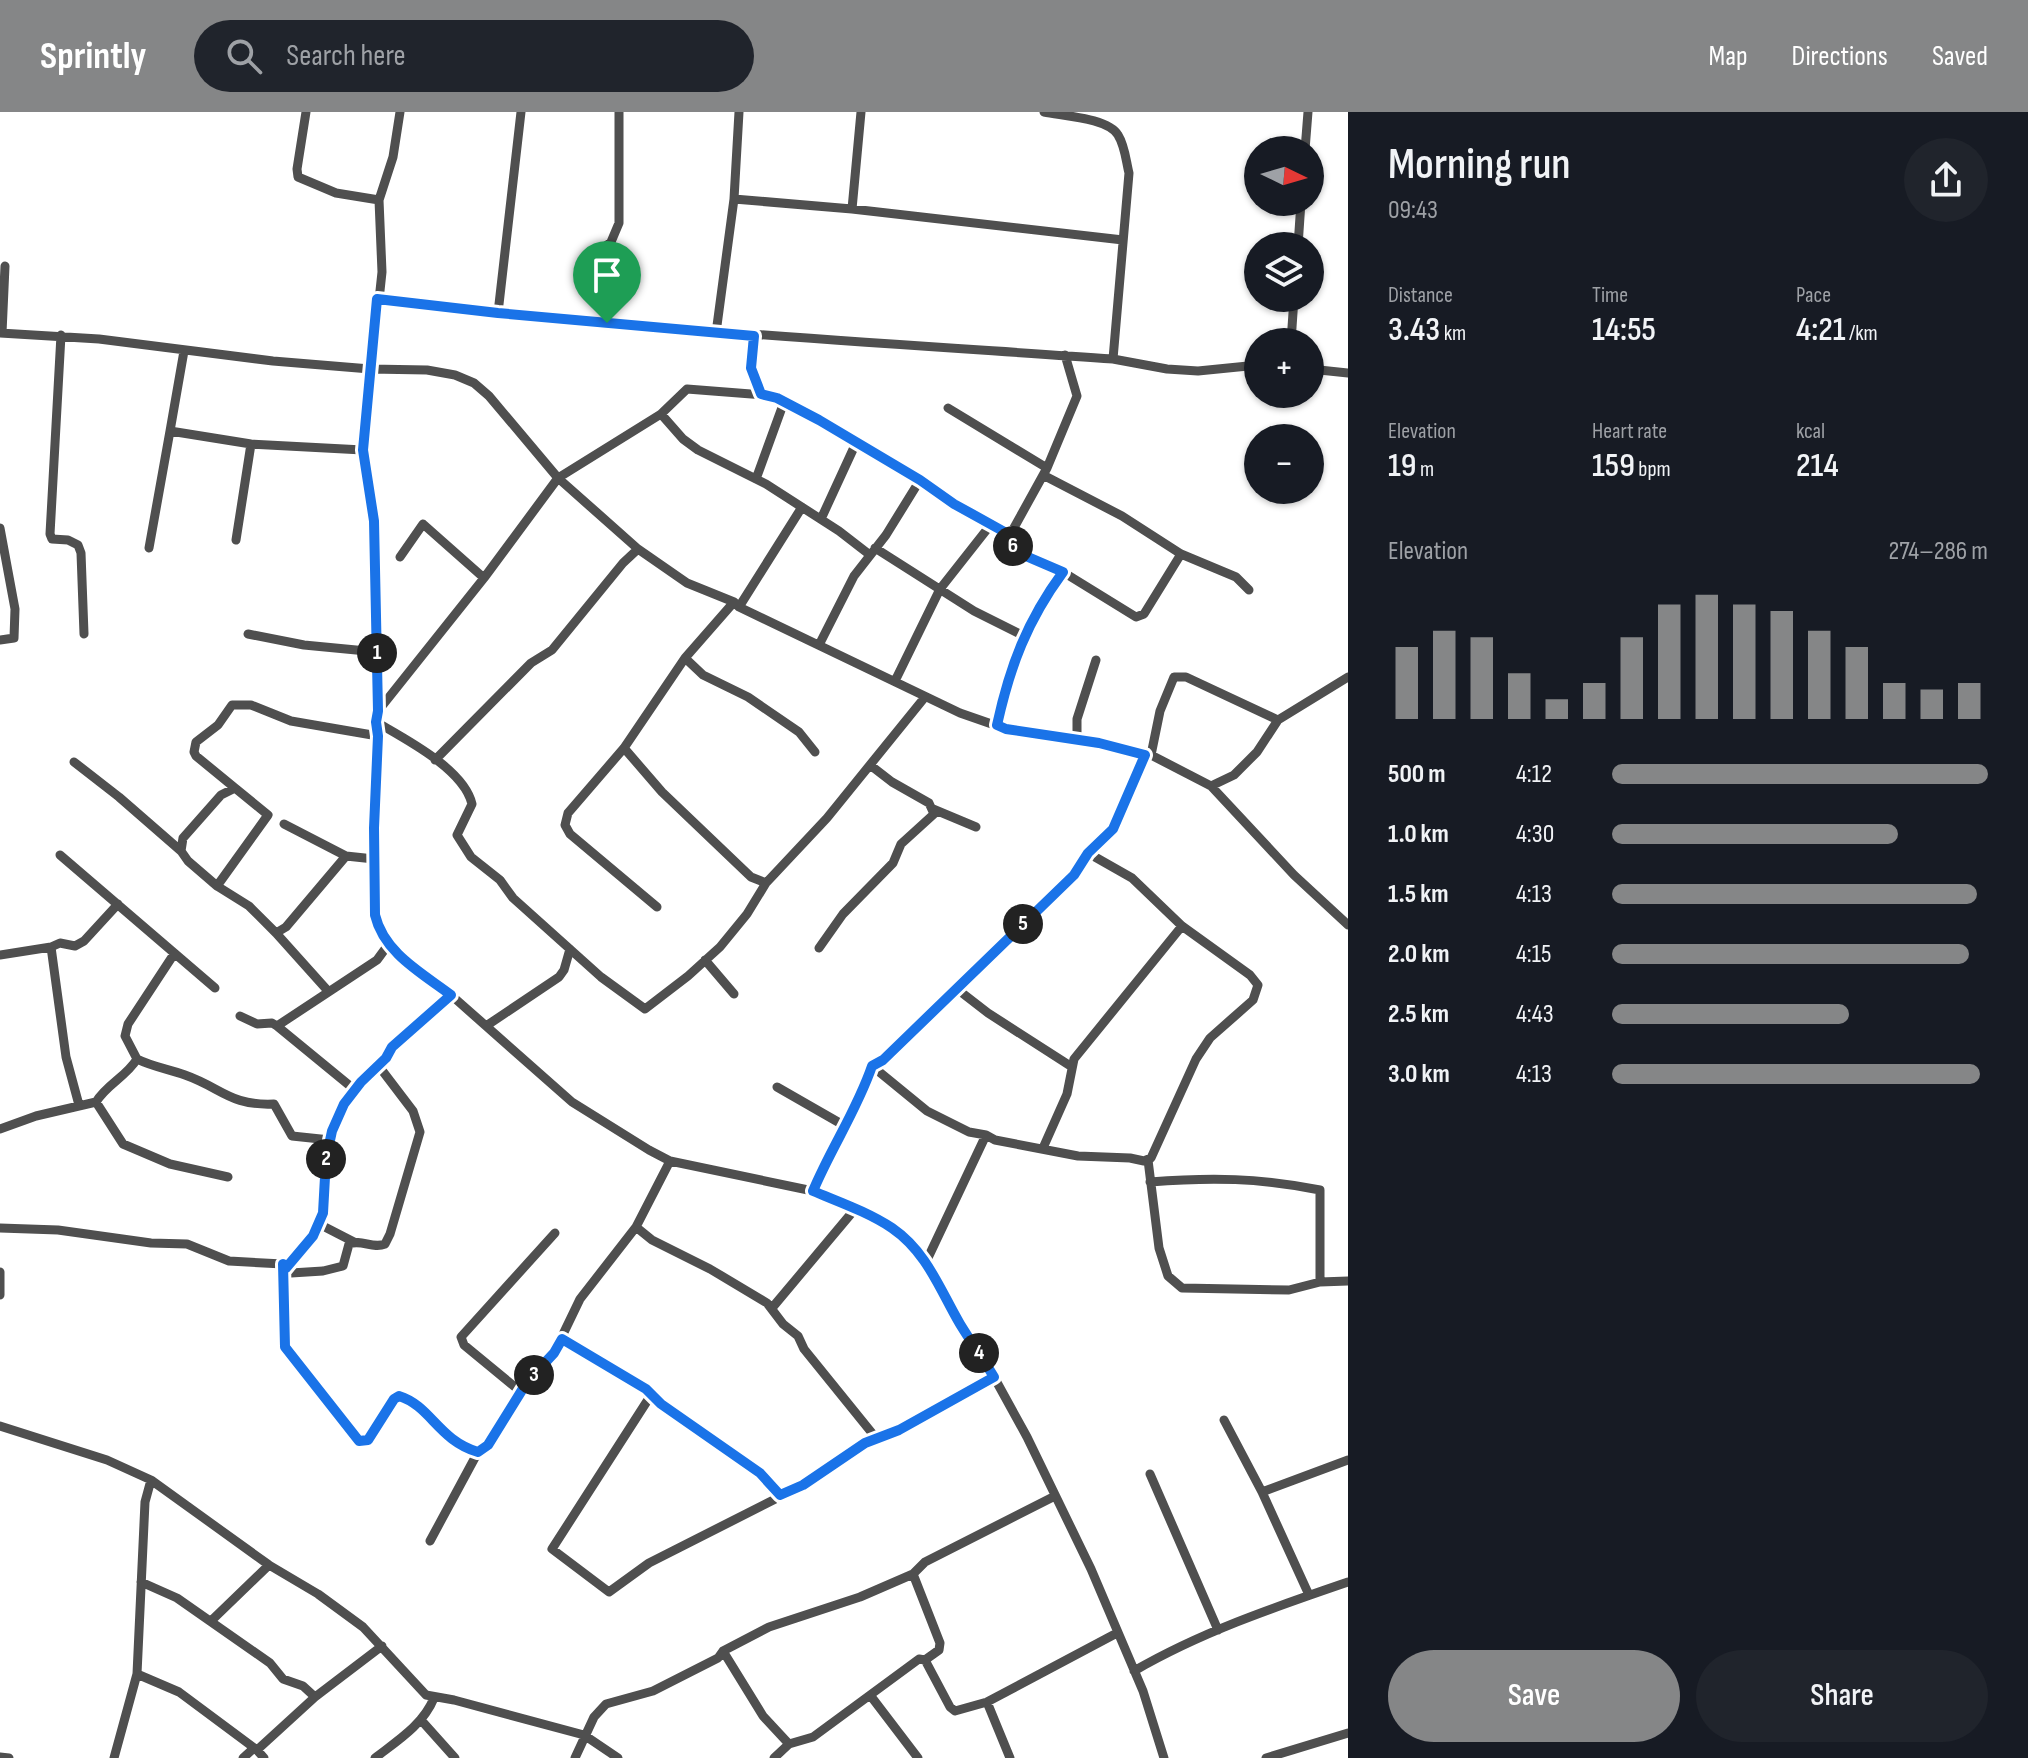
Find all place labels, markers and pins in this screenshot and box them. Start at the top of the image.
pin [573,241,641,323]
pin: 6 [993,526,1033,566]
pin: 1 [357,633,397,673]
pin: 5 [1003,904,1043,944]
pin: 2 [306,1139,346,1179]
pin: 4 [959,1333,999,1373]
pin: 3 [514,1355,554,1395]

